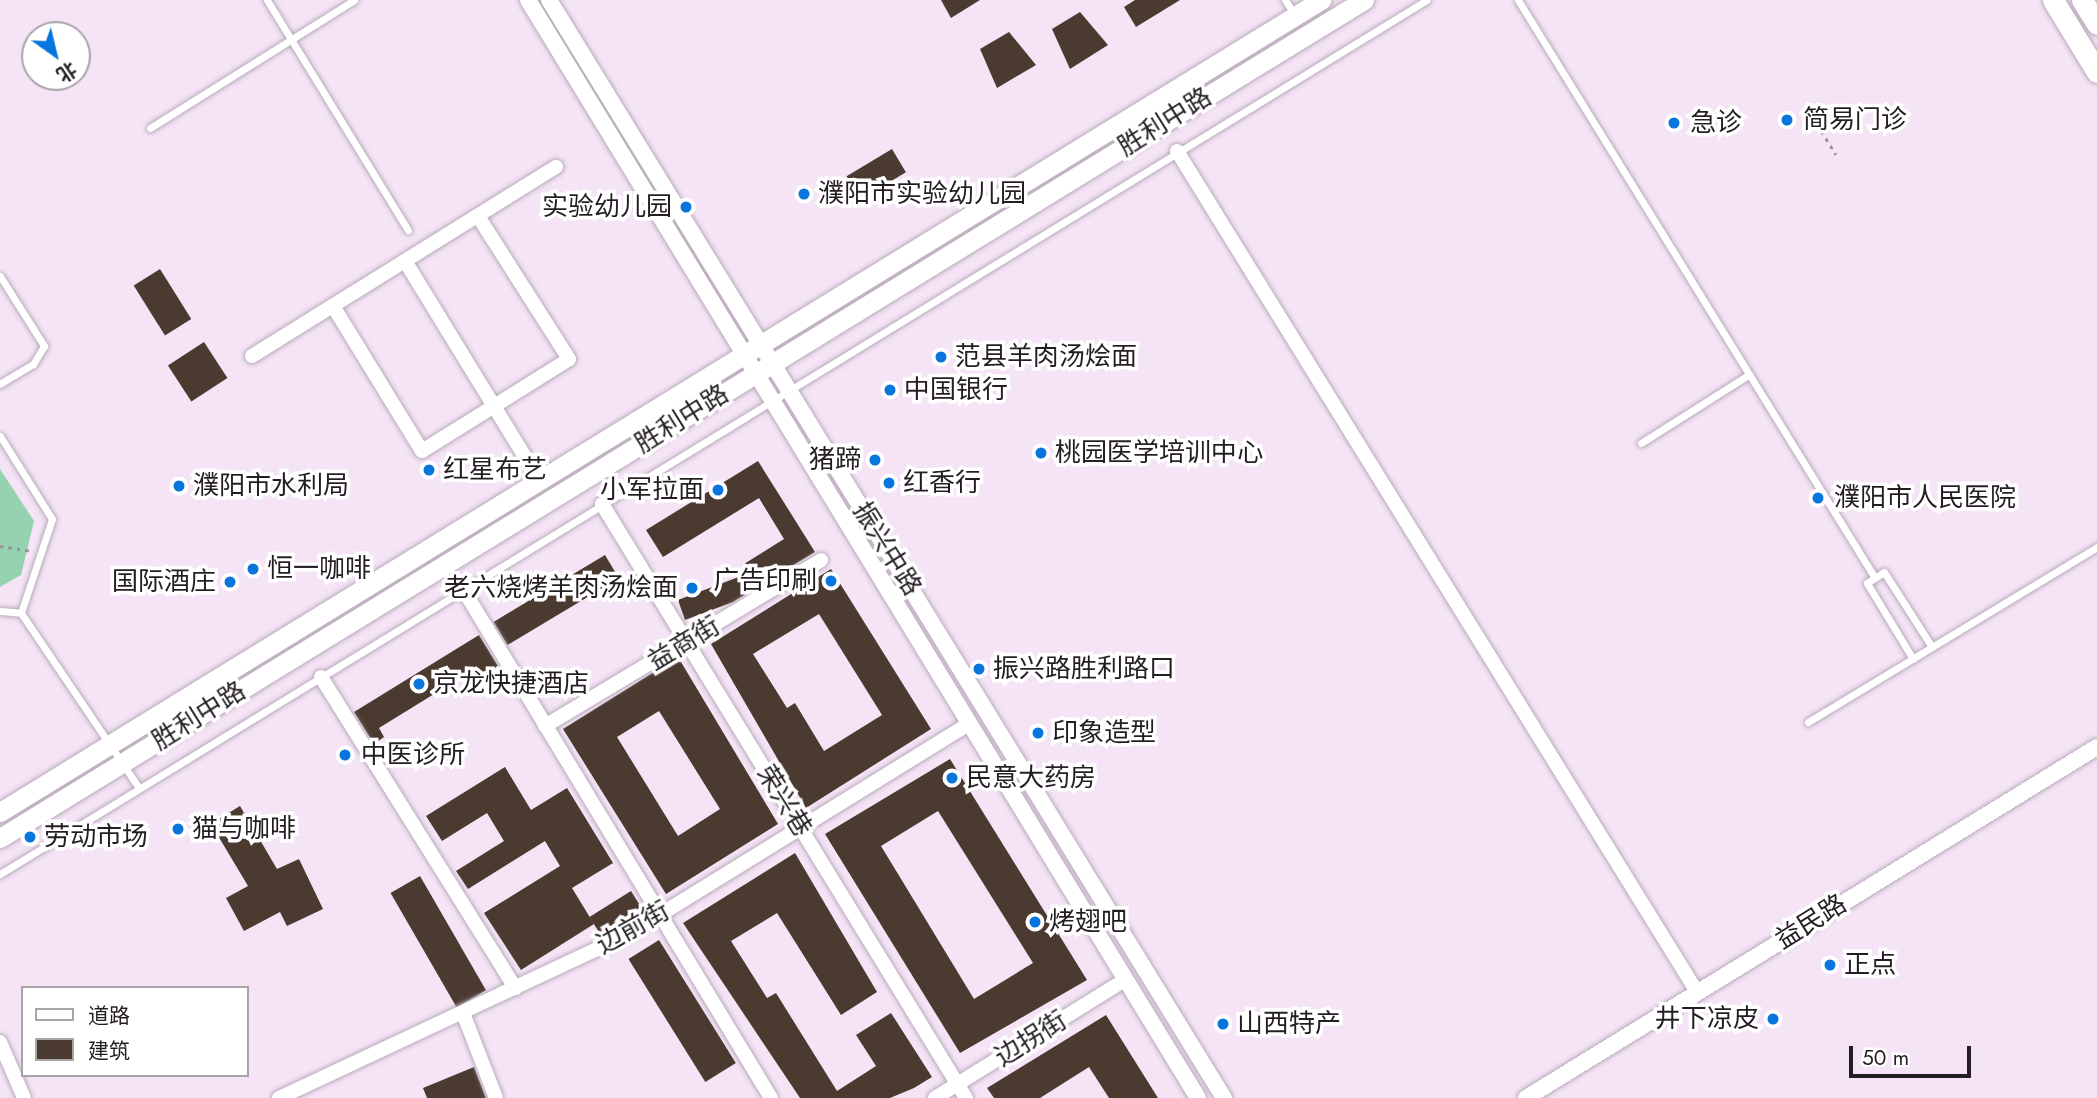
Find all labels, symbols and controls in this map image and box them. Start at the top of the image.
north arrow [21,21,91,91]
text: 北 [51,56,82,89]
street label: 胜利中路 [1113,81,1217,163]
place label: 简易门诊 [1803,104,1907,136]
place label: 急诊 [1690,107,1742,139]
marker: 简易门诊 [1777,110,1797,130]
marker: 急诊 [1664,113,1684,133]
place label: 濮阳市实验幼儿园 [818,178,1026,210]
marker: 濮阳市实验幼儿园 [796,186,812,202]
place label: 实验幼儿园 [542,191,672,223]
marker: 实验幼儿园 [678,199,694,215]
place label: 范县羊肉汤烩面 [955,341,1137,373]
marker: 范县羊肉汤烩面 [933,349,949,365]
place label: 中国银行 [904,374,1008,406]
street label: 胜利中路 [630,378,734,460]
marker: 中国银行 [882,382,898,398]
place label: 桃园医学培训中心 [1055,437,1263,469]
place label: 猪蹄 [809,444,861,476]
marker: 桃园医学培训中心 [1033,445,1049,461]
marker: 猪蹄 [867,452,883,468]
place label: 红星布艺 [443,454,547,486]
marker: 红星布艺 [421,462,437,478]
place label: 红香行 [903,467,981,499]
place label: 濮阳市水利局 [193,470,349,502]
place label: 小军拉面 [600,474,704,506]
marker: 红香行 [881,475,897,491]
marker: 濮阳市水利局 [171,478,187,494]
marker: 小军拉面 [710,482,726,498]
place label: 濮阳市人民医院 [1834,482,2016,514]
marker: 濮阳市人民医院 [1808,488,1828,508]
street label: 振兴中路 [846,497,928,601]
place label: 恒一咖啡 [267,553,371,585]
marker: 恒一咖啡 [245,561,261,577]
place label: 广告印刷 [713,565,817,597]
place label: 国际酒庄 [112,566,216,598]
place label: 老六烧烤羊肉汤烩面 [444,572,678,604]
marker: 广告印刷 [823,573,839,589]
marker: 国际酒庄 [222,574,238,590]
marker: 老六烧烤羊肉汤烩面 [684,580,700,596]
street label: 益商街 [643,611,725,677]
place label: 振兴路胜利路口 [993,653,1175,685]
marker: 振兴路胜利路口 [971,661,987,677]
place label: 京龙快捷酒店 [433,668,589,700]
street label: 胜利中路 [147,675,251,757]
marker: 京龙快捷酒店 [411,676,427,692]
place label: 印象造型 [1052,717,1156,749]
marker: 印象造型 [1030,725,1046,741]
place label: 中医诊所 [361,739,465,771]
marker: 中医诊所 [335,745,355,765]
street label: 荣兴巷 [750,760,818,842]
place label: 民意大药房 [966,762,1096,794]
marker: 民意大药房 [944,770,960,786]
place label: 猫与咖啡 [192,813,296,845]
place label: 劳动市场 [44,821,148,853]
marker: 猫与咖啡 [170,821,186,837]
marker: 劳动市场 [22,829,38,845]
street label: 益民路 [1770,888,1852,956]
street label: 边前街 [591,895,675,961]
place label: 烤翅吧 [1049,906,1127,938]
marker: 烤翅吧 [1027,914,1043,930]
place label: 正点 [1844,949,1896,981]
marker: 正点 [1822,957,1838,973]
legend [21,986,248,1077]
text: 道路 [88,1001,130,1031]
place label: 井下凉皮 [1655,1003,1759,1035]
street label: 边拐街 [990,1005,1072,1073]
place label: 山西特产 [1237,1008,1341,1040]
marker: 井下凉皮 [1765,1011,1781,1027]
marker: 山西特产 [1215,1016,1231,1032]
scale bar [1852,1032,1974,1076]
text: 建筑 [88,1036,130,1066]
text: 50 m [1862,1043,1909,1073]

